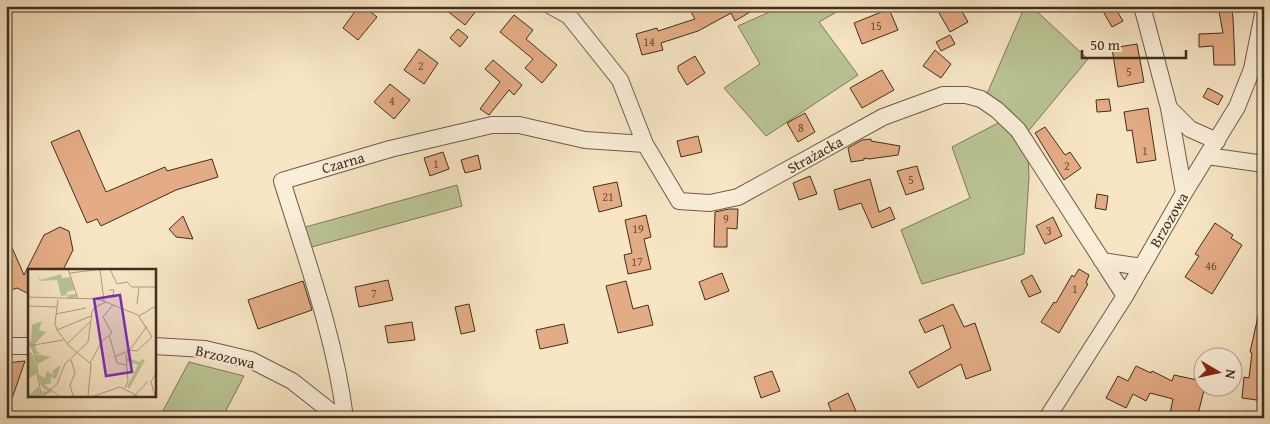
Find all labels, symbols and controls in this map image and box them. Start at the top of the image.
house number: 15 [870,17,882,34]
scale bar [1082,28,1186,60]
house number: 14 [643,33,655,50]
text: 50 m [1090,34,1121,55]
house number: 2 [418,57,424,74]
house number: 5 [1126,63,1132,80]
house number: 4 [389,92,395,109]
house number: 8 [798,119,804,136]
street label: Strażacka [783,131,846,178]
house number: 1 [1142,142,1148,159]
street label: Czarna [319,146,367,179]
house number: 1 [433,155,439,172]
house number: 2 [1064,157,1070,174]
house number: 5 [908,171,914,188]
house number: 21 [602,188,614,205]
street label: Brzozowa [1144,188,1193,251]
house number: 9 [723,210,729,227]
house number: 19 [632,220,644,237]
house number: 3 [1046,222,1052,239]
house number: 17 [631,253,643,270]
house number: 46 [1205,257,1217,274]
inset map [28,269,155,396]
house number: 1 [1072,280,1078,297]
house number: 7 [371,285,377,302]
street label: Brzozowa [193,339,257,374]
north arrow [1192,346,1242,396]
text: N [1220,368,1241,381]

